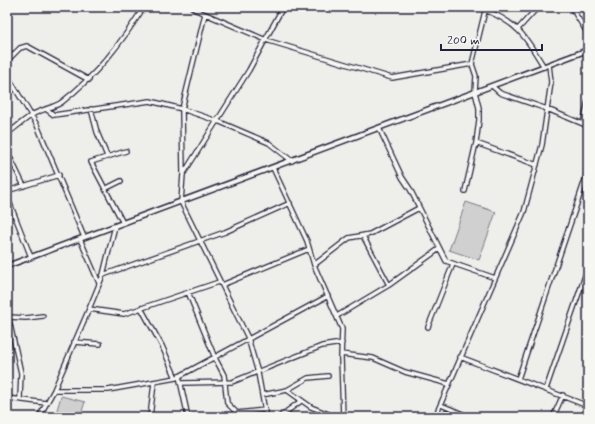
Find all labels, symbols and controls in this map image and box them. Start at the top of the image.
scale bar [441,26,542,52]
text: 200 m [447,33,480,49]

